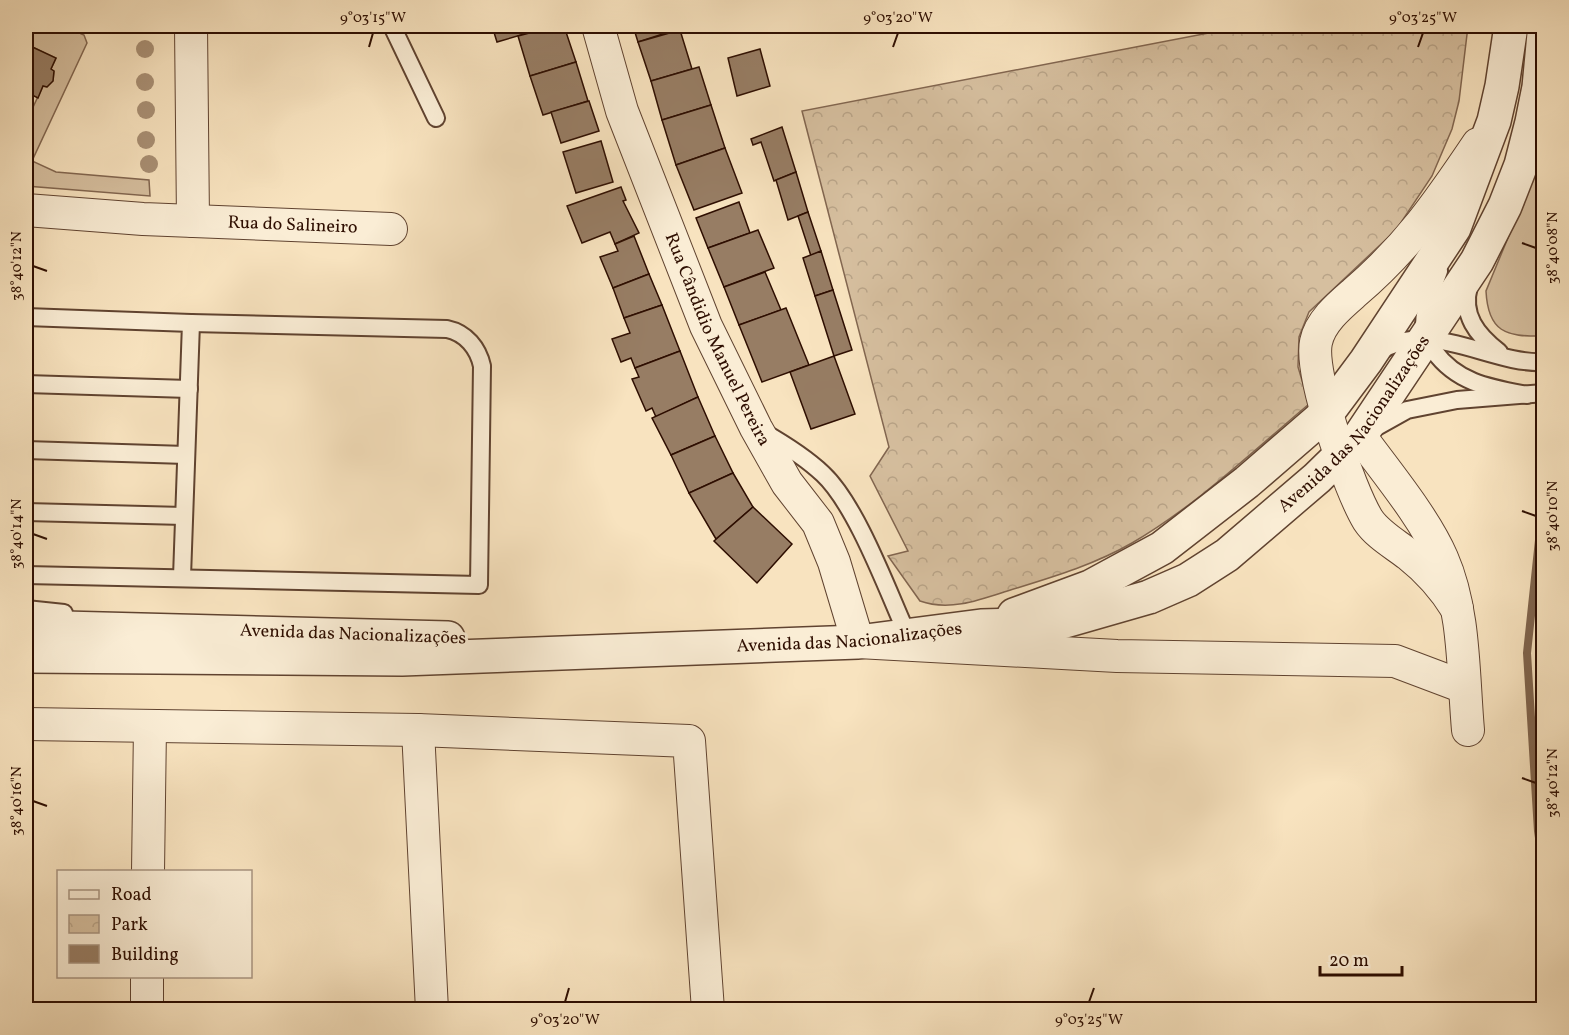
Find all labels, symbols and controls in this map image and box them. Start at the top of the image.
text: 9°03'15"W [340,8,406,29]
text: 9°03'20"W [863,8,933,29]
text: 9°03'25"W [1389,8,1457,29]
street label: Rua do Salineiro [227,210,358,240]
text: 38°40'08"N [1543,212,1564,284]
street label: Rua Cândidio Manuel Pereira [658,229,776,451]
text: 38°40'12"N [7,231,28,301]
street label: Avenida das Nacionalizações [1273,330,1436,519]
text: 38°40'10"N [1543,481,1564,551]
text: 38°40'14"N [7,499,28,569]
street label: Avenida das Nacionalizações [736,616,964,659]
street label: Avenida das Nacionalizações [239,619,467,651]
text: 38°40'12"N [1543,748,1564,818]
text: 38°40'16"N [7,766,28,836]
legend [57,870,252,978]
text: Road [111,883,152,908]
text: Park [111,913,148,938]
scale bar [1320,939,1402,977]
text: Building [111,943,179,968]
text: 20 m [1329,949,1369,974]
text: 9°03'20"W [530,1010,600,1031]
text: 9°03'25"W [1055,1010,1123,1031]

